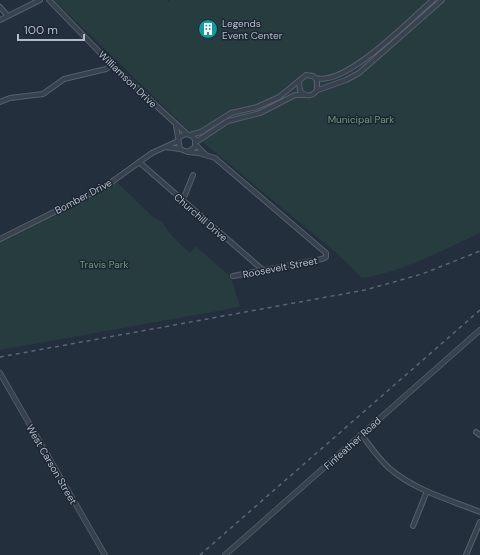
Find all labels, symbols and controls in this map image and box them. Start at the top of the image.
scale bar [18,16,84,42]
place label: Legends Event Center [222,17,283,42]
building icon: Legends Event Center [197,18,219,40]
text: 100 m [24,22,58,38]
street label: Williamson Drive [96,48,160,111]
park label: Municipal Park [328,113,394,126]
street label: Bomber Drive [52,176,114,217]
street label: Churchill Drive [171,191,230,244]
street label: Roosevelt Street [242,254,319,281]
park label: Travis Park [79,258,129,271]
street label: Finfeather Road [321,414,384,473]
street label: West Carson Street [23,422,80,507]

